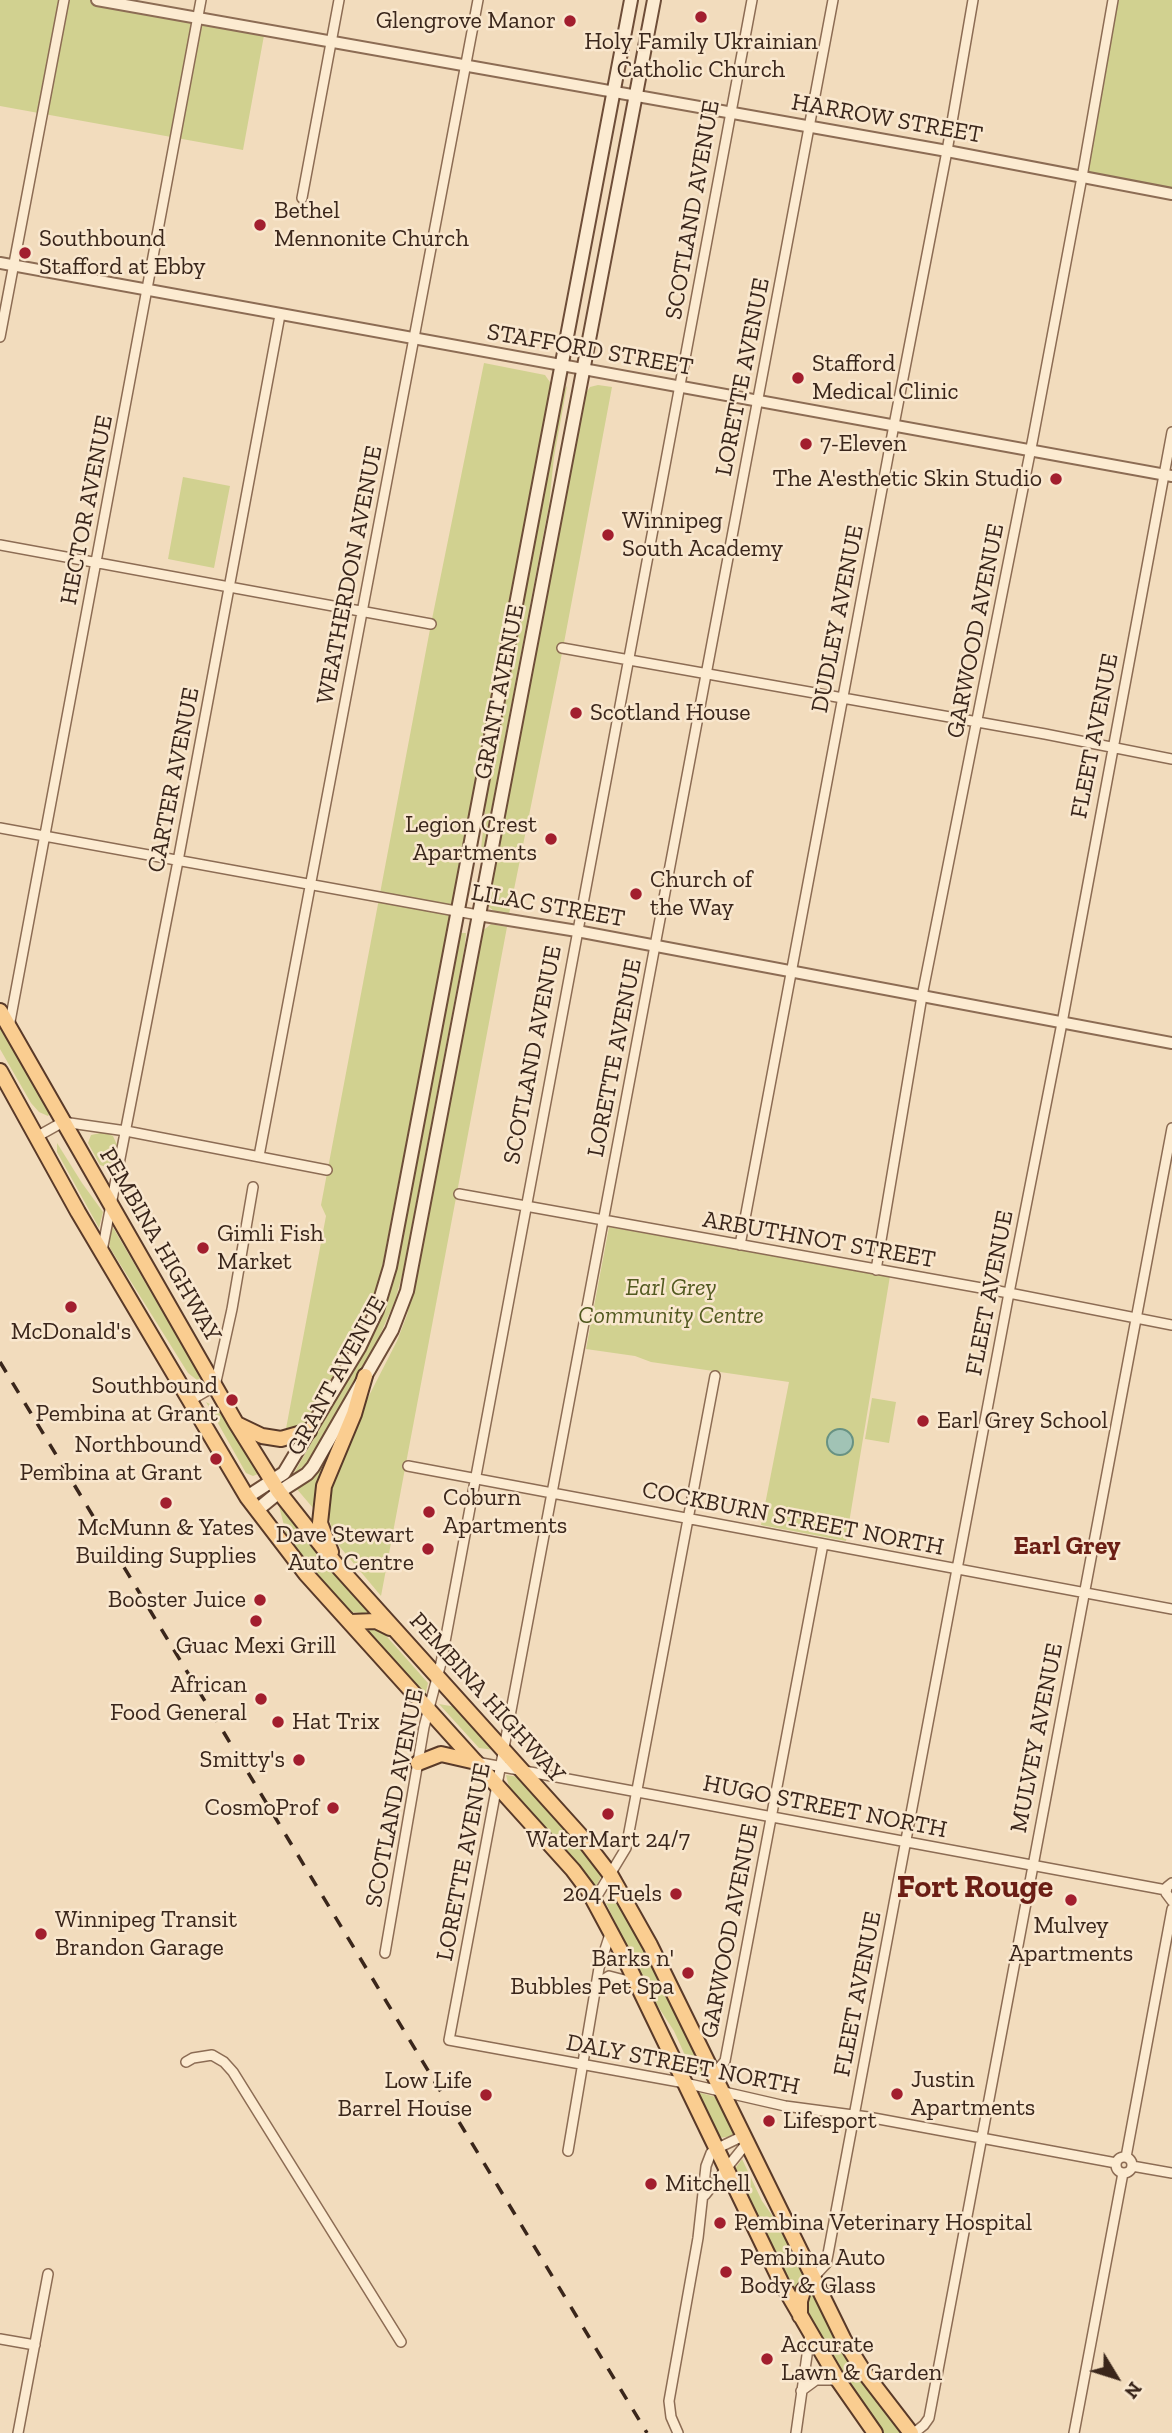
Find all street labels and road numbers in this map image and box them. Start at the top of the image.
street label: HARROW STREET [789,88,985,150]
street label: SCOTLAND AVENUE [660,98,726,322]
street label: LORETTE AVENUE [710,276,776,478]
street label: STAFFORD STREET [485,318,695,382]
street label: HECTOR AVENUE [54,413,120,607]
street label: WEATHERDON AVENUE [311,443,389,707]
street label: GARWOOD AVENUE [941,521,1011,741]
street label: DUDLEY AVENUE [806,523,870,715]
street label: GRANT AVENUE [469,602,531,782]
street label: FLEET AVENUE [1065,651,1125,821]
street label: CARTER AVENUE [142,685,206,875]
street label: LILAC STREET [469,878,627,934]
street label: SCOTLAND AVENUE [498,943,568,1167]
street label: LORETTE AVENUE [582,957,648,1159]
street label: PEMBINA HIGHWAY [93,1143,227,1347]
street label: ARBUTHNOT STREET [700,1205,938,1275]
street label: FLEET AVENUE [960,1208,1020,1378]
street label: GRANT AVENUE [281,1291,393,1461]
street label: COCKBURN STREET NORTH [640,1476,946,1562]
street label: PEMBINA HIGHWAY [403,1607,571,1789]
street label: MULVEY AVENUE [1005,1641,1069,1835]
street label: SCOTLAND AVENUE [360,1686,430,1910]
street label: LORETTE AVENUE [431,1761,497,1963]
street label: HUGO STREET NORTH [701,1769,949,1845]
street label: GARWOOD AVENUE [695,1821,765,2041]
street label: FLEET AVENUE [828,1909,888,2079]
street label: DALY STREET NORTH [564,2028,802,2102]

